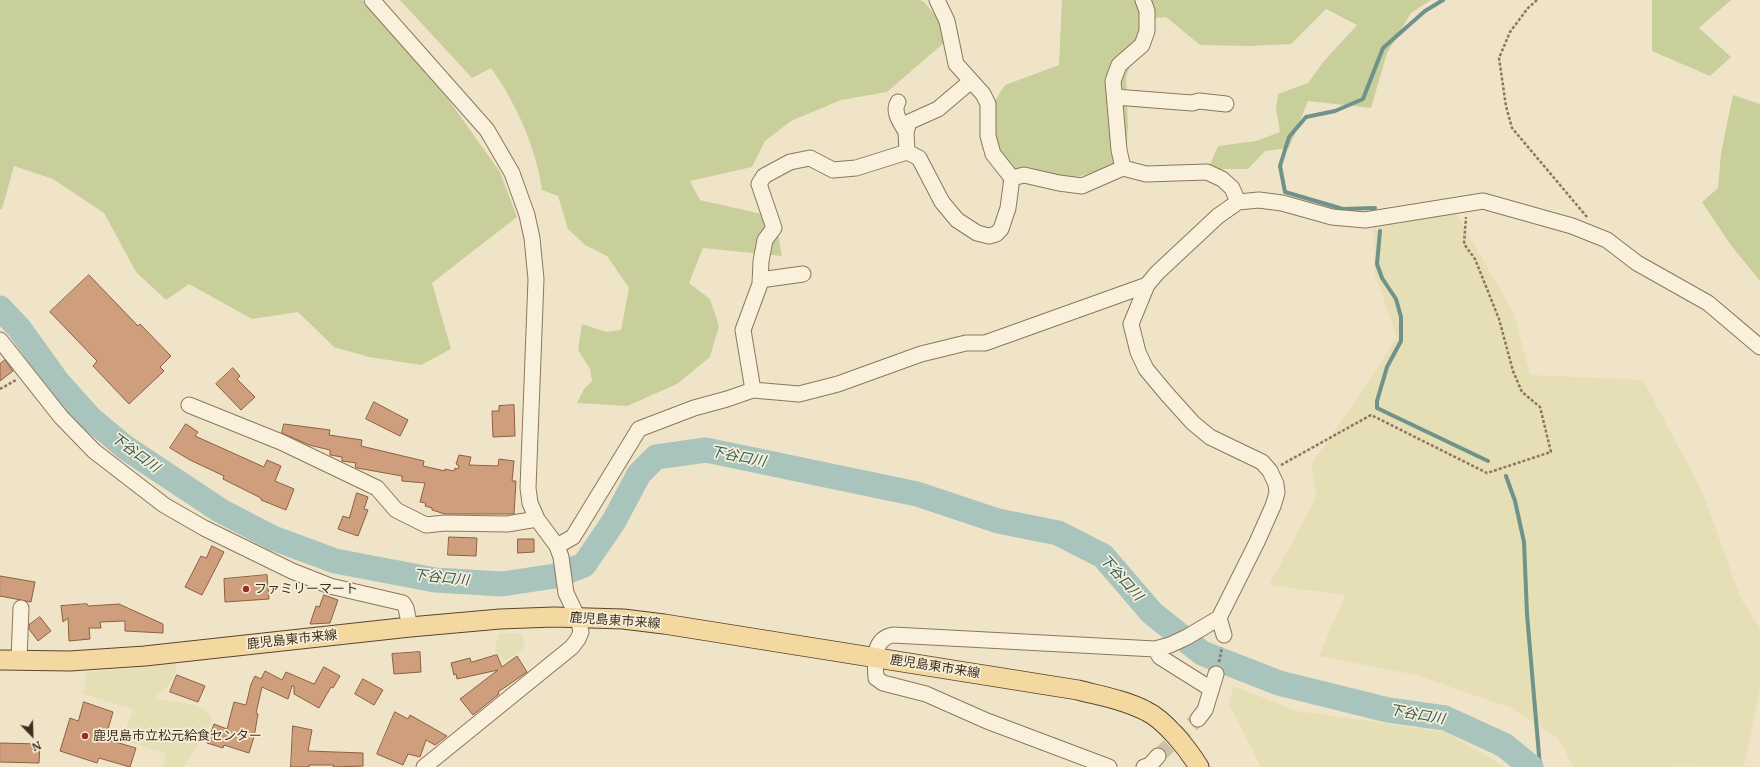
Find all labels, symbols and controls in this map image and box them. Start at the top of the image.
water label: 下谷口川 [107,430,163,476]
water label: 下谷口川 [709,443,767,471]
water label: 下谷口川 [1096,552,1146,604]
water label: 下谷口川 [412,567,470,589]
place label: ファミリーマート [254,581,358,597]
marker: ファミリーマート [241,584,251,594]
street label: 鹿児島東市来線 [569,610,661,632]
street label: 鹿児島東市来線 [246,627,338,653]
street label: 鹿児島東市来線 [889,652,981,682]
water label: 下谷口川 [1388,702,1446,728]
north arrow [12,715,52,755]
place label: 鹿児島市立松元給食センター [93,728,262,744]
marker: 鹿児島市立松元給食センター [80,731,90,741]
text: N [30,738,43,754]

